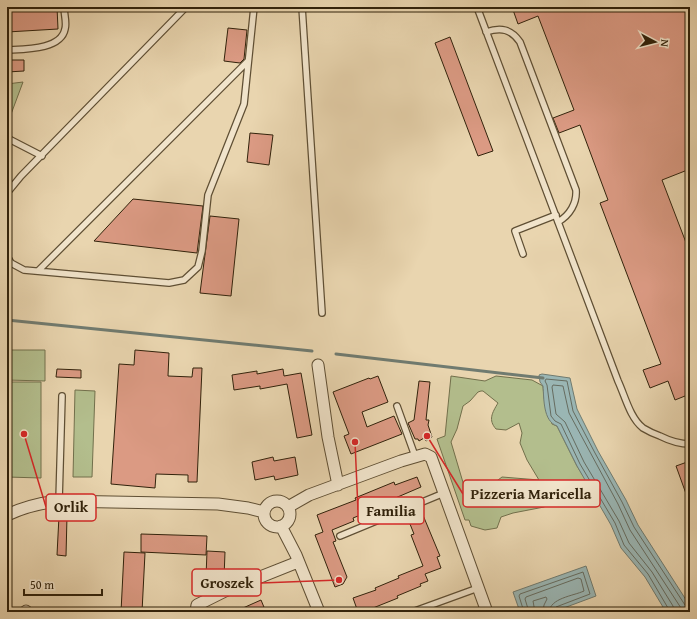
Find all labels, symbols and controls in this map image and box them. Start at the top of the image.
north arrow [635,22,675,62]
text: N [656,39,673,48]
callout: Pizzeria Maricella [463,480,600,507]
text: Pizzeria Maricella [471,483,592,504]
callout: Orlik [46,494,96,521]
text: Orlik [54,496,89,517]
callout: Familia [358,497,424,524]
text: Familia [366,500,416,521]
callout: Groszek [192,569,261,596]
scale bar [24,571,102,597]
text: Groszek [200,572,254,593]
text: 50 m [30,576,54,593]

